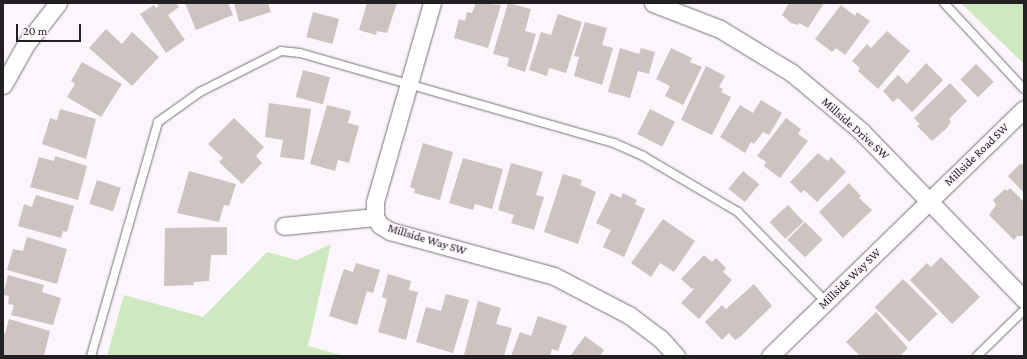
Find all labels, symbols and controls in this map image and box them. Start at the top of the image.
scale bar [18,16,83,42]
text: 20 m [23,24,47,38]
street label: Millside Drive SW [818,95,892,163]
street label: Millside Road SW [942,121,1012,189]
street label: Millside Way SW [386,221,468,259]
street label: Millside Way SW [816,246,884,312]

